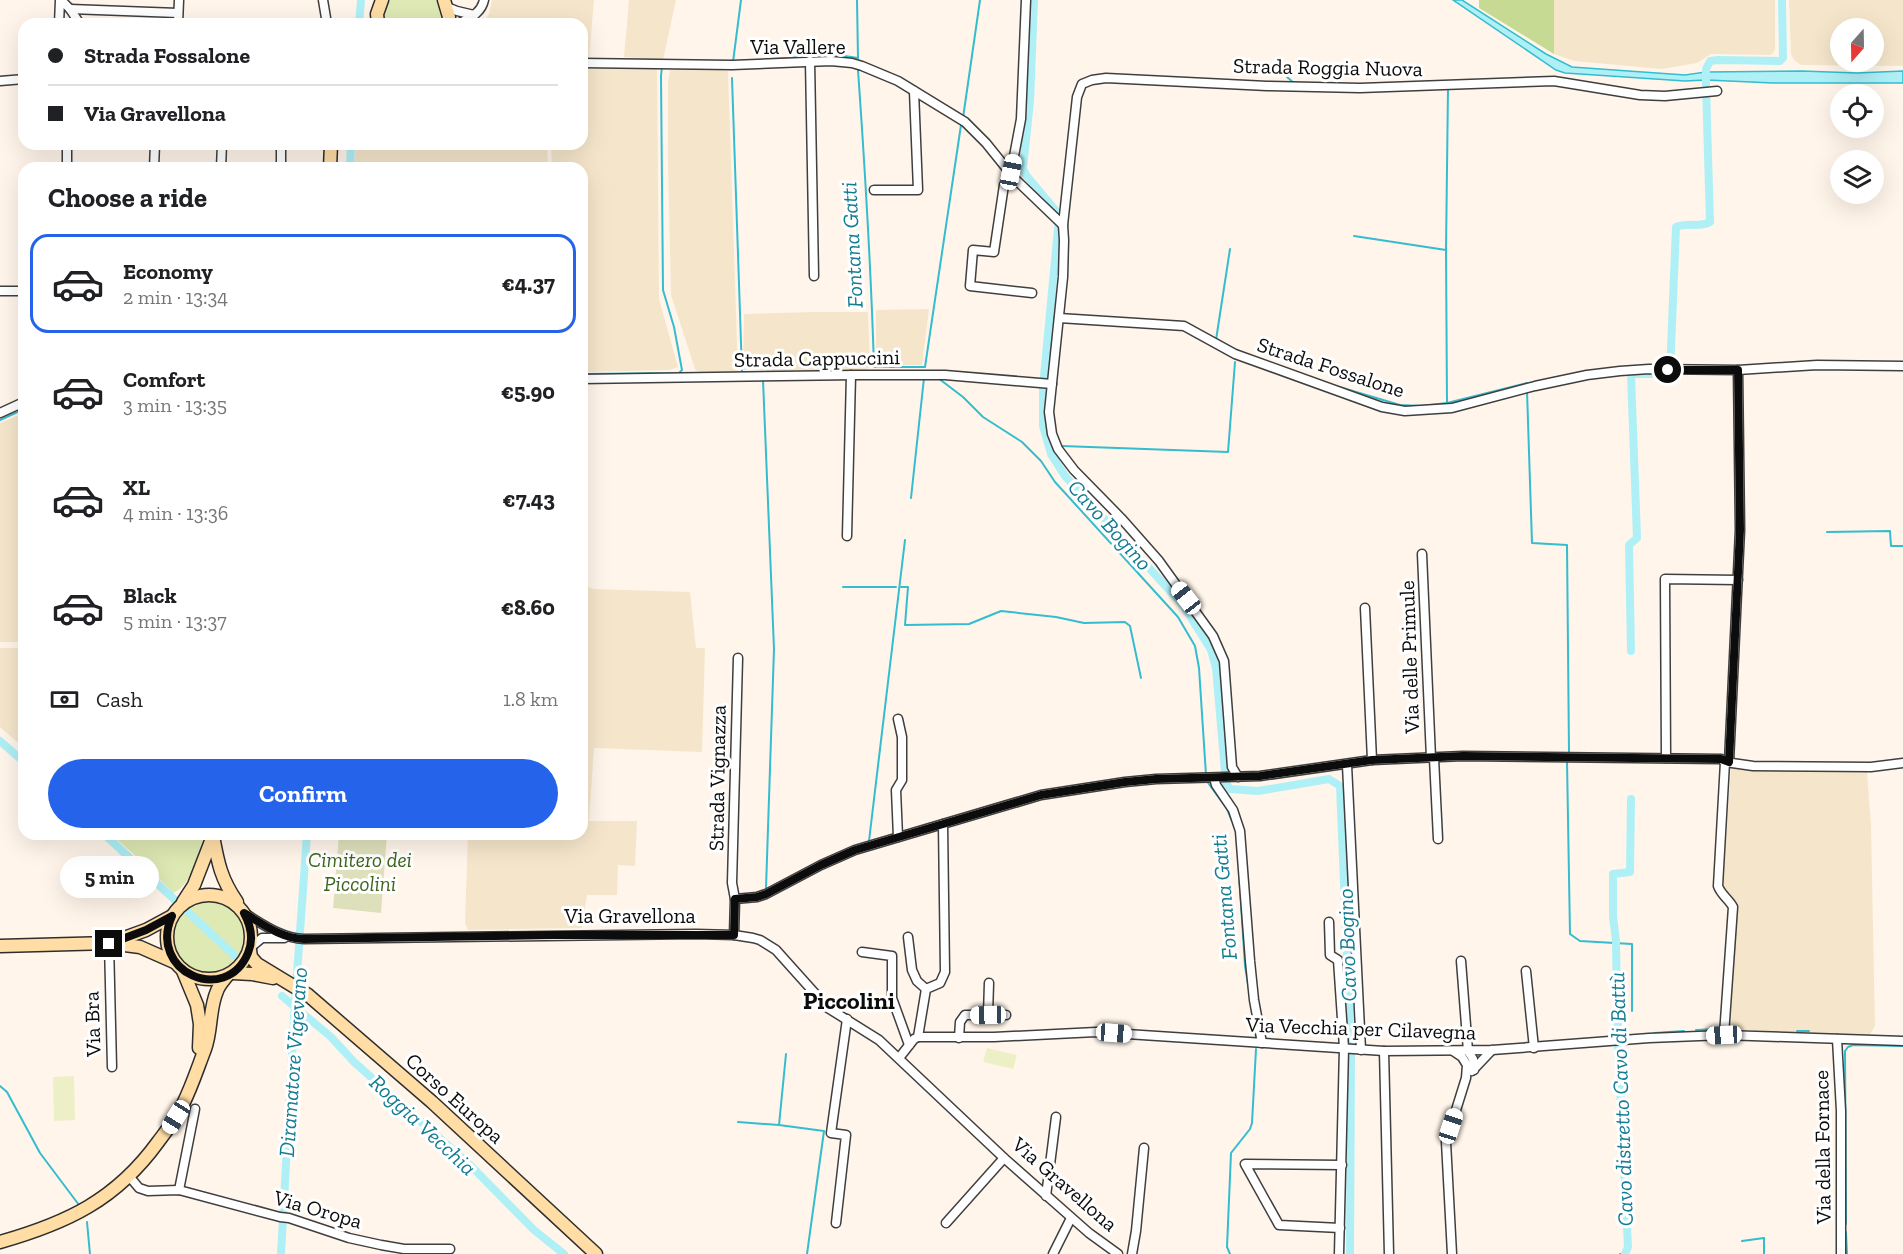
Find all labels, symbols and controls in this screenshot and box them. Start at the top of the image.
north arrow [1830,18,1884,72]
map controls [1830,18,1884,204]
street label: Via Vallere [749,34,846,59]
text: Strada Fossalone [84,42,250,69]
street label: Strada Roggia Nuova [1233,53,1423,81]
button: locate [1830,84,1884,138]
text: Via Gravellona [84,100,226,127]
button: layers [1830,150,1884,204]
car [999,153,1023,191]
water label: Fontana Gatti [835,181,869,309]
text: Choose a ride [48,182,207,214]
icon: car [51,257,105,311]
text: Economy [123,258,213,285]
text: €4.37 [502,270,555,297]
text: 2 min · 13:34 [123,285,228,309]
street label: Strada Fossalone [1254,331,1408,403]
street label: Strada Cappuccini [734,344,900,372]
route start [1654,356,1681,383]
icon: car [51,365,105,419]
text: Comfort [123,366,205,393]
text: €5.90 [501,378,555,405]
text: 3 min · 13:35 [123,393,227,417]
icon: car [51,473,105,527]
text: XL [123,474,150,501]
water label: Cavo Bogino [1062,474,1158,576]
text: €7.43 [503,486,555,513]
text: 4 min · 13:36 [123,501,228,525]
car [1168,578,1204,618]
street label: Via delle Primule [1394,580,1424,735]
icon: car [51,581,105,635]
text: Black [123,582,177,609]
text: €8.60 [501,594,555,621]
text: 5 min · 13:37 [123,609,227,633]
icon: cash [48,683,81,716]
text: Cash [96,686,143,713]
text: 1.8 km [503,687,558,711]
street label: Strada Vignazza [703,705,731,851]
button: Confirm [48,759,558,828]
water label: Fontana Gatti [1205,833,1243,961]
park label: Cimitero dei Piccolini [308,847,412,896]
callout: 5 min [60,857,158,899]
text: 5 min [85,865,134,889]
water label: Cavo Bogino [1332,888,1362,1002]
street label: Via Gravellona [563,903,696,928]
route end [95,930,122,957]
water label: Diramatore Vigevano [273,966,313,1158]
water label: Cavo distretto Cavo di Battù [1603,971,1639,1227]
district label: Piccolini [803,986,895,1015]
street label: Via Bra [78,991,106,1058]
car [970,1006,1006,1024]
street label: Via Vecchia per Cilavegna [1244,1011,1477,1045]
car [1095,1023,1133,1043]
car [1706,1025,1742,1045]
street label: Corso Europa [401,1047,509,1149]
water label: Roggia Vecchia [364,1069,482,1181]
street label: Via della Fornace [1808,1070,1836,1225]
car [159,1097,193,1137]
car [1437,1106,1465,1146]
street label: Via Gravellona [1006,1131,1123,1237]
street label: Via Oropa [270,1184,365,1233]

